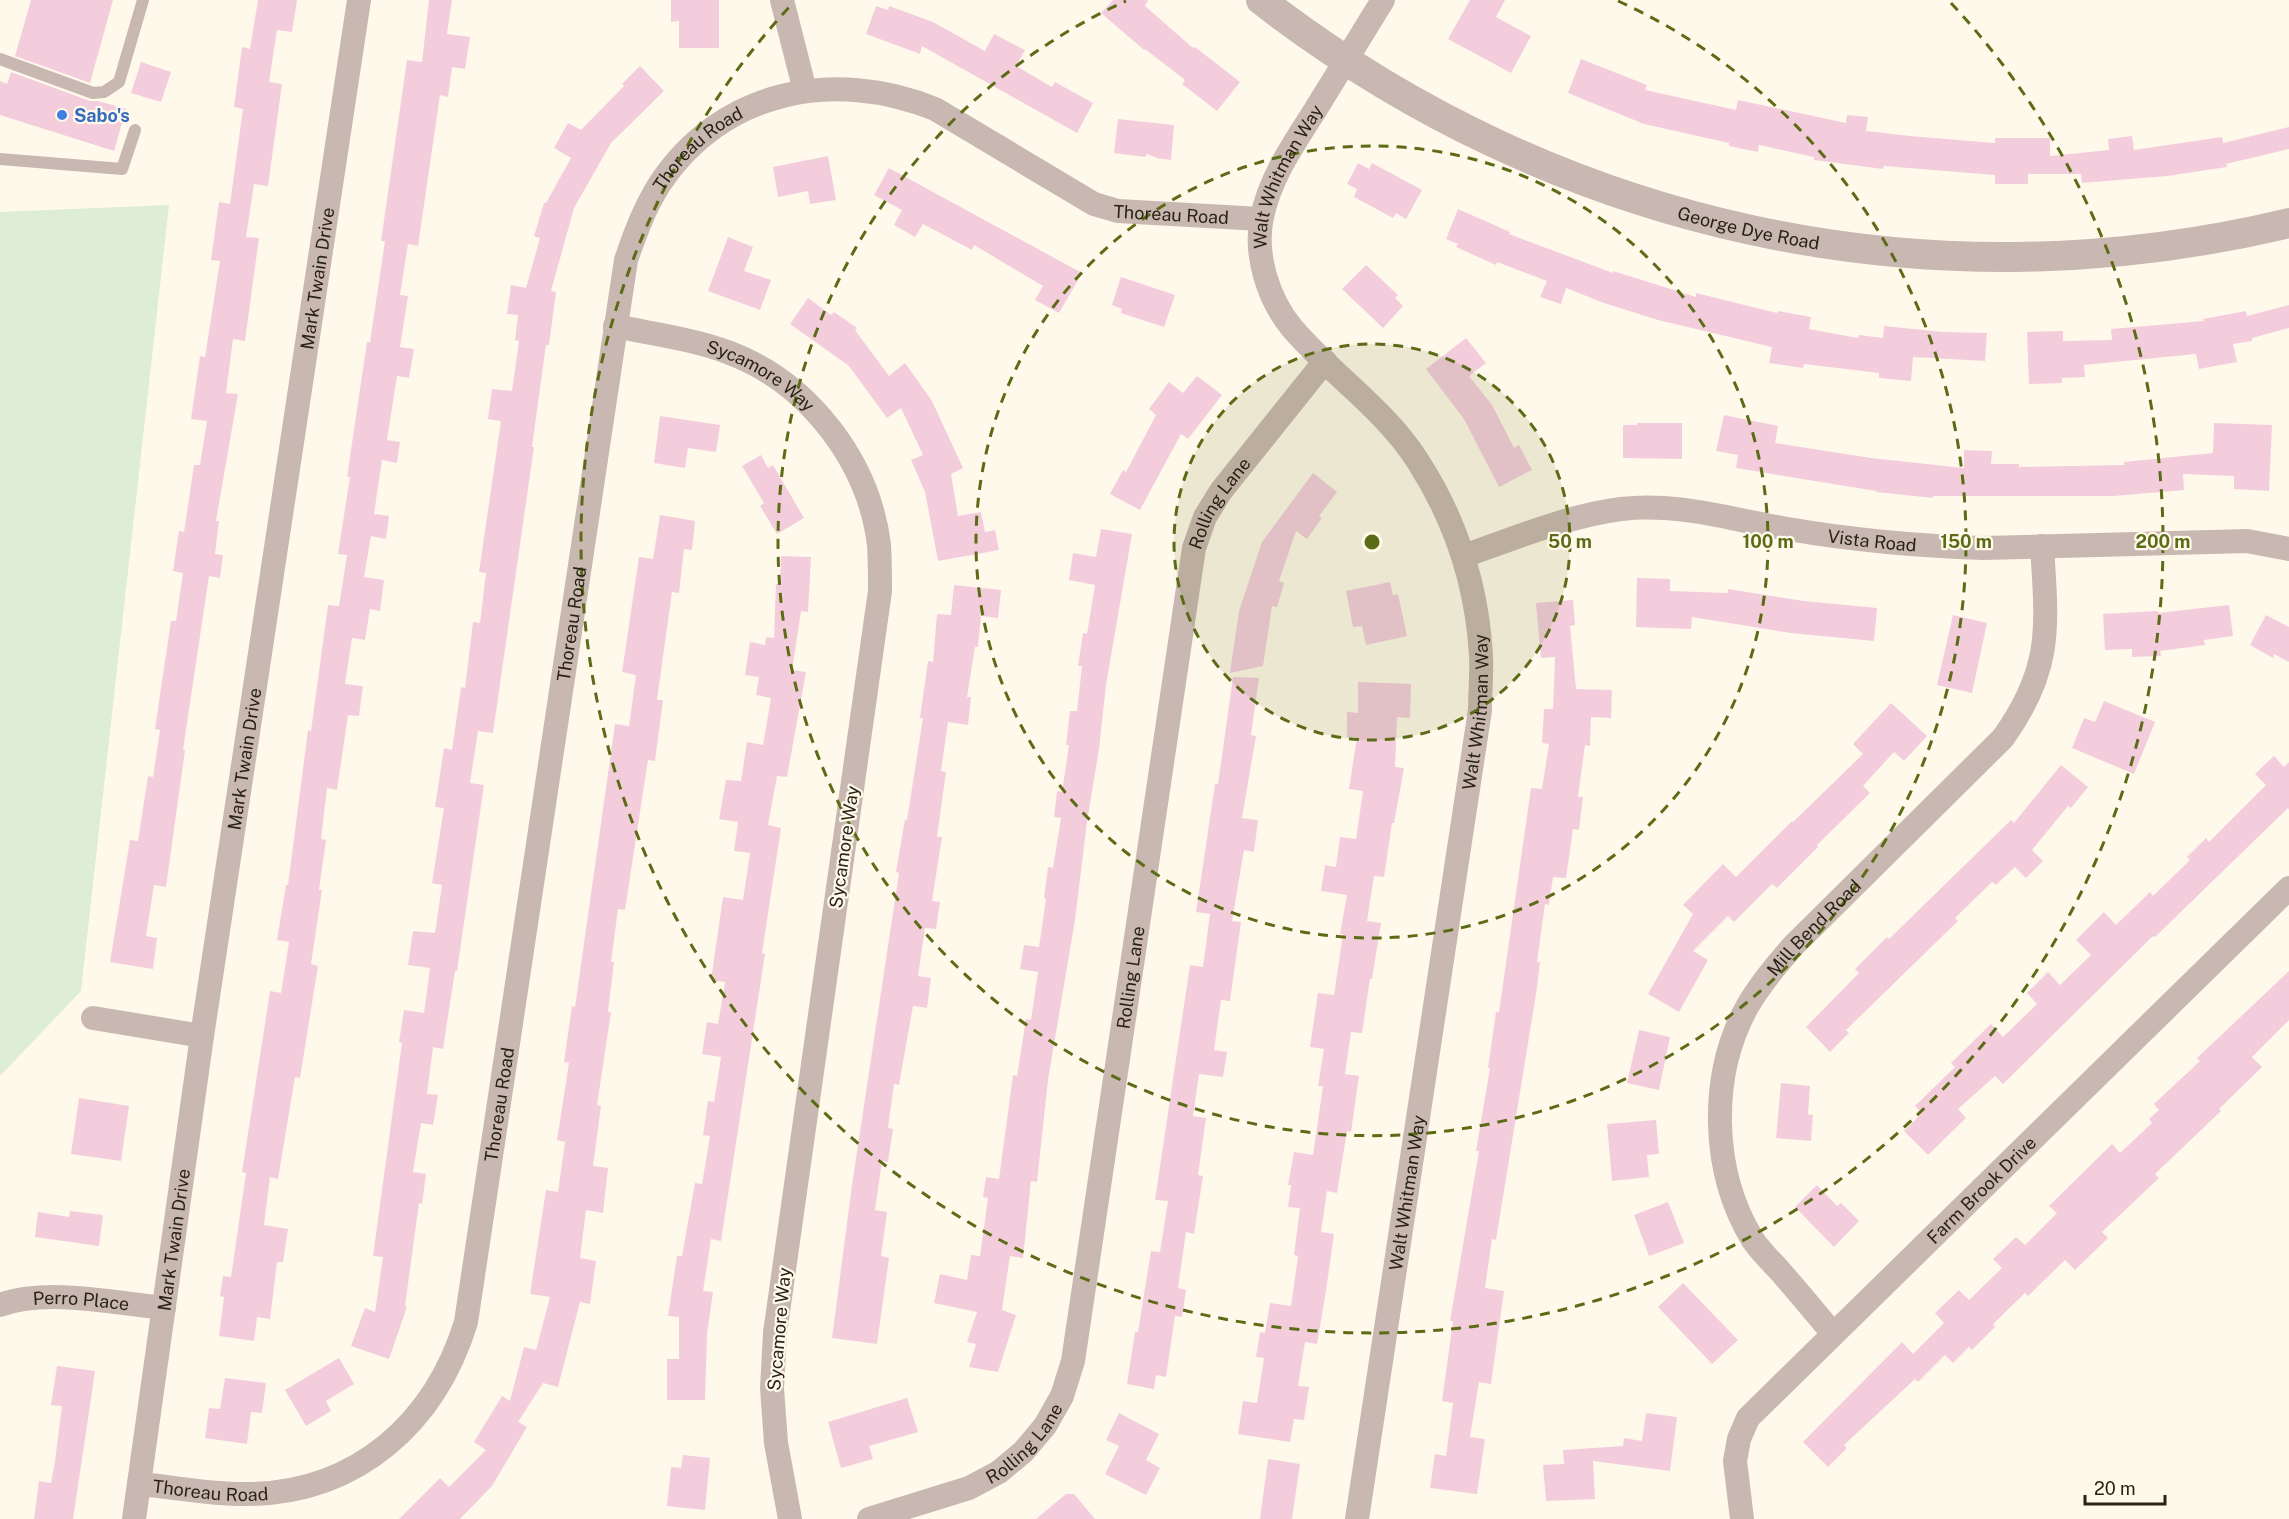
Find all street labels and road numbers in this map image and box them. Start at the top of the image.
street label: Walt Whitman Way [1249,100,1327,249]
street label: Thoreau Road [648,102,746,194]
street label: Thoreau Road [1113,200,1229,228]
street label: George Dye Road [1675,202,1821,253]
street label: Mark Twain Drive [296,206,338,351]
street label: Sycamore Way [704,335,820,416]
street label: Rolling Lane [1184,453,1254,552]
street label: Vista Road [1826,525,1917,555]
street label: Thoreau Road [552,565,590,683]
street label: Walt Whitman Way [1457,633,1492,791]
street label: Mark Twain Drive [223,686,265,831]
street label: Sycamore Way [825,784,863,910]
street label: Mill Bend Road [1762,875,1865,980]
street label: Rolling Lane [1112,924,1148,1030]
street label: Thoreau Road [480,1046,518,1163]
street label: Walt Whitman Way [1384,1113,1429,1272]
street label: Farm Brook Drive [1922,1132,2040,1248]
street label: Mark Twain Drive [153,1167,194,1312]
street label: Sycamore Way [763,1266,795,1391]
street label: Perro Place [32,1287,131,1314]
street label: Rolling Lane [982,1399,1066,1488]
street label: Thoreau Road [152,1475,269,1505]

